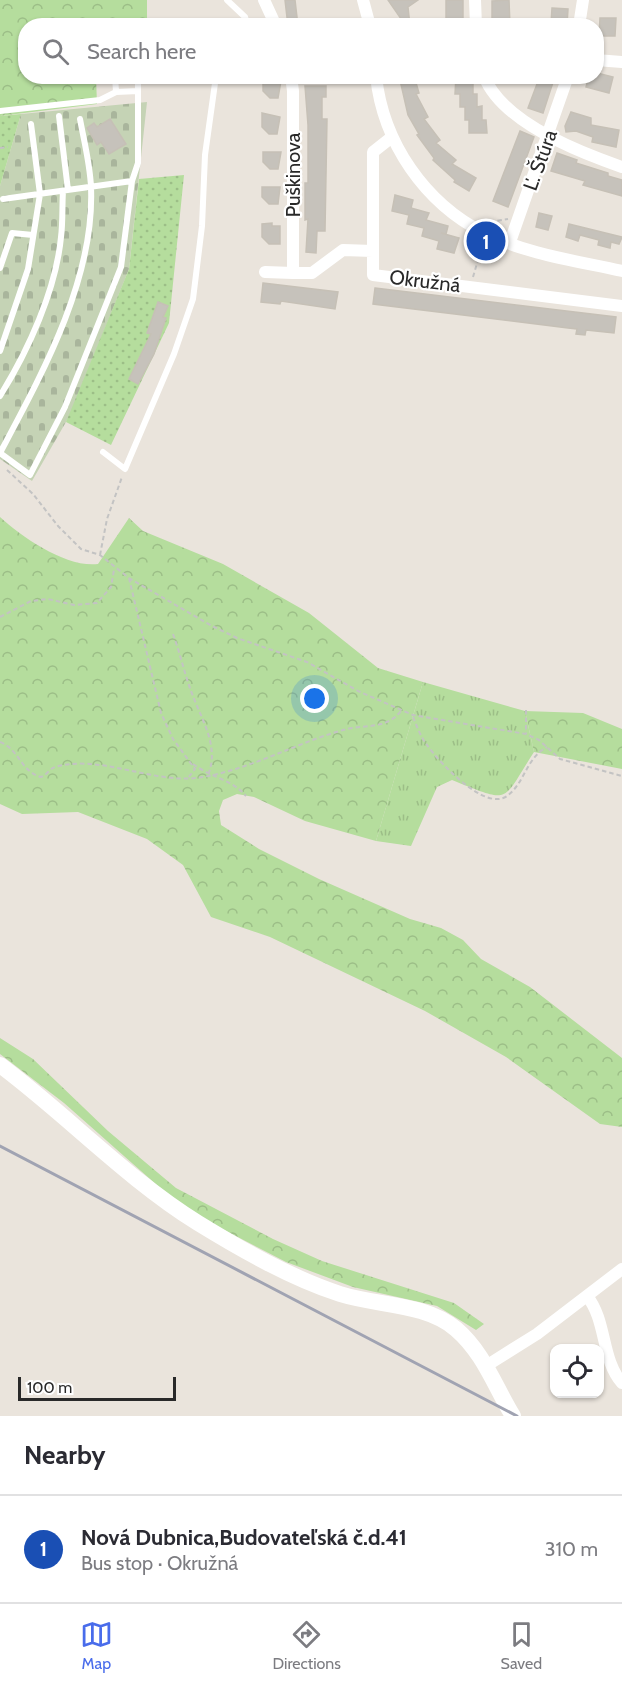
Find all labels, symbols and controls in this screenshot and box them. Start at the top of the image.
search box [18,18,604,84]
icon: search [39,35,72,68]
text: Search here [87,38,196,65]
street label: Ľ. Štúra [518,126,562,194]
street label: Puškinova [281,132,305,217]
pin: 1 [466,218,506,264]
street label: Okružná [388,265,462,297]
your location [300,684,329,713]
map controls [550,1344,604,1398]
button: locate [550,1344,604,1398]
scale bar [18,1374,176,1402]
text: 100 m [27,1378,72,1397]
text: Nearby [24,1439,105,1471]
text: Nová Dubnica,Budovateľská č.d.41 [81,1524,407,1551]
text: 1 [40,1537,47,1561]
text: 310 m [545,1537,598,1561]
text: Bus stop · Okružná [81,1551,238,1575]
tab: Map [80,1618,113,1673]
tab: Directions [273,1618,341,1673]
tab: Saved [501,1618,542,1673]

